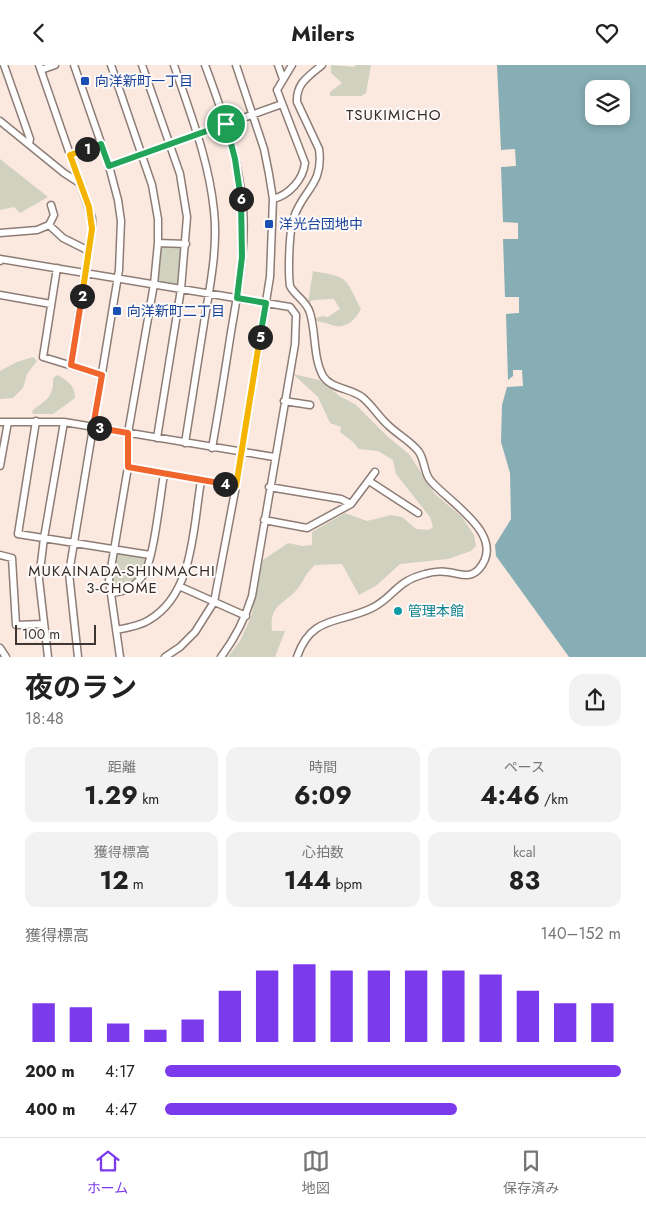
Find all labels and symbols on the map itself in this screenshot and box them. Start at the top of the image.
place label: 向洋新町一丁目 [95,71,193,91]
marker: 向洋新町一丁目 [79,75,91,87]
pin [205,103,247,145]
district label: TSUKIMICHO [346,104,442,126]
pin: 1 [74,137,100,161]
pin: 6 [228,187,254,211]
place label: 洋光台団地中 [279,214,363,234]
marker: 洋光台団地中 [263,218,275,230]
pin: 2 [70,283,94,309]
place label: 向洋新町二丁目 [127,301,225,321]
marker: 向洋新町二丁目 [111,305,123,317]
pin: 5 [248,325,272,349]
pin: 3 [86,415,112,441]
pin: 4 [212,471,238,497]
district label: MUKAINADA-SHINMACHI 3-CHOME [28,560,216,599]
place label: 管理本館 [408,601,464,621]
marker: 管理本館 [392,605,404,617]
scale bar [15,622,96,645]

